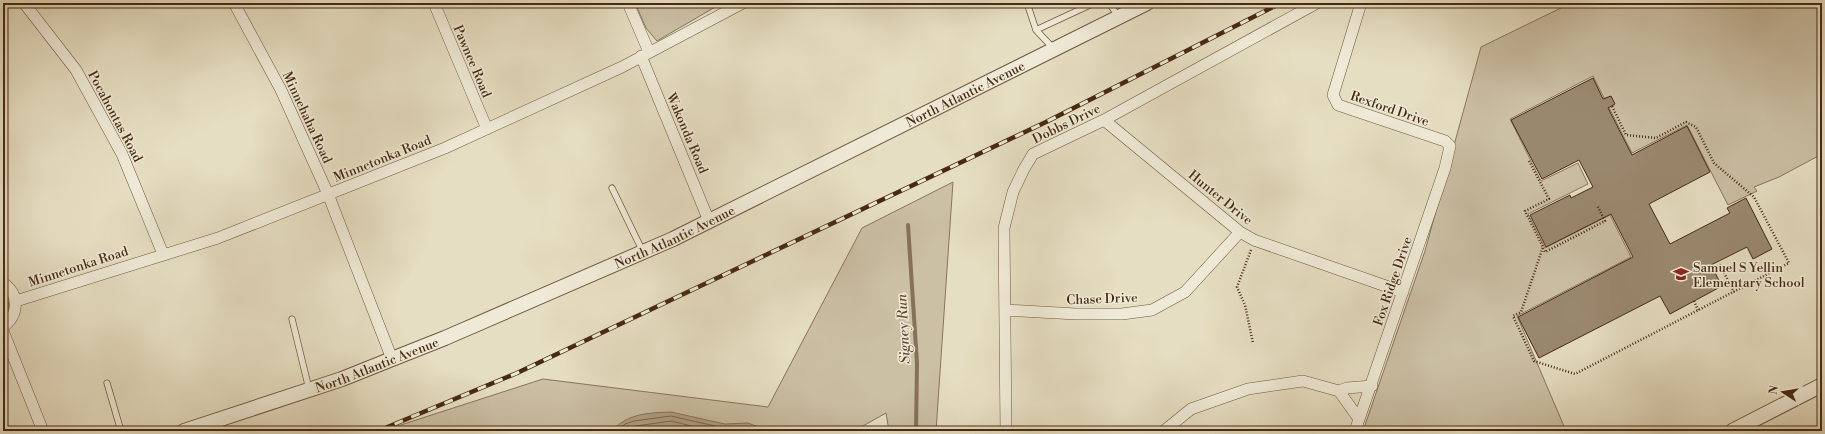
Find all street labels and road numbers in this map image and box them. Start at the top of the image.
street label: Pawnee Road [450,23,495,101]
street label: North Atlantic Avenue [903,58,1028,131]
street label: Pocahontas Road [84,68,146,165]
street label: Minnehaha Road [279,69,336,166]
street label: Rexford Drive [1348,88,1432,130]
street label: Wakonda Road [663,90,711,177]
street label: Dobbs Drive [1030,100,1103,147]
street label: Minnetonka Road [331,132,434,186]
street label: Hunter Drive [1185,167,1256,229]
street label: North Atlantic Avenue [612,202,738,272]
street label: Fox Ridge Drive [1370,234,1416,328]
street label: Minnetonka Road [26,243,131,291]
street label: Chase Drive [1066,290,1138,308]
street label: North Atlantic Avenue [313,334,442,396]

